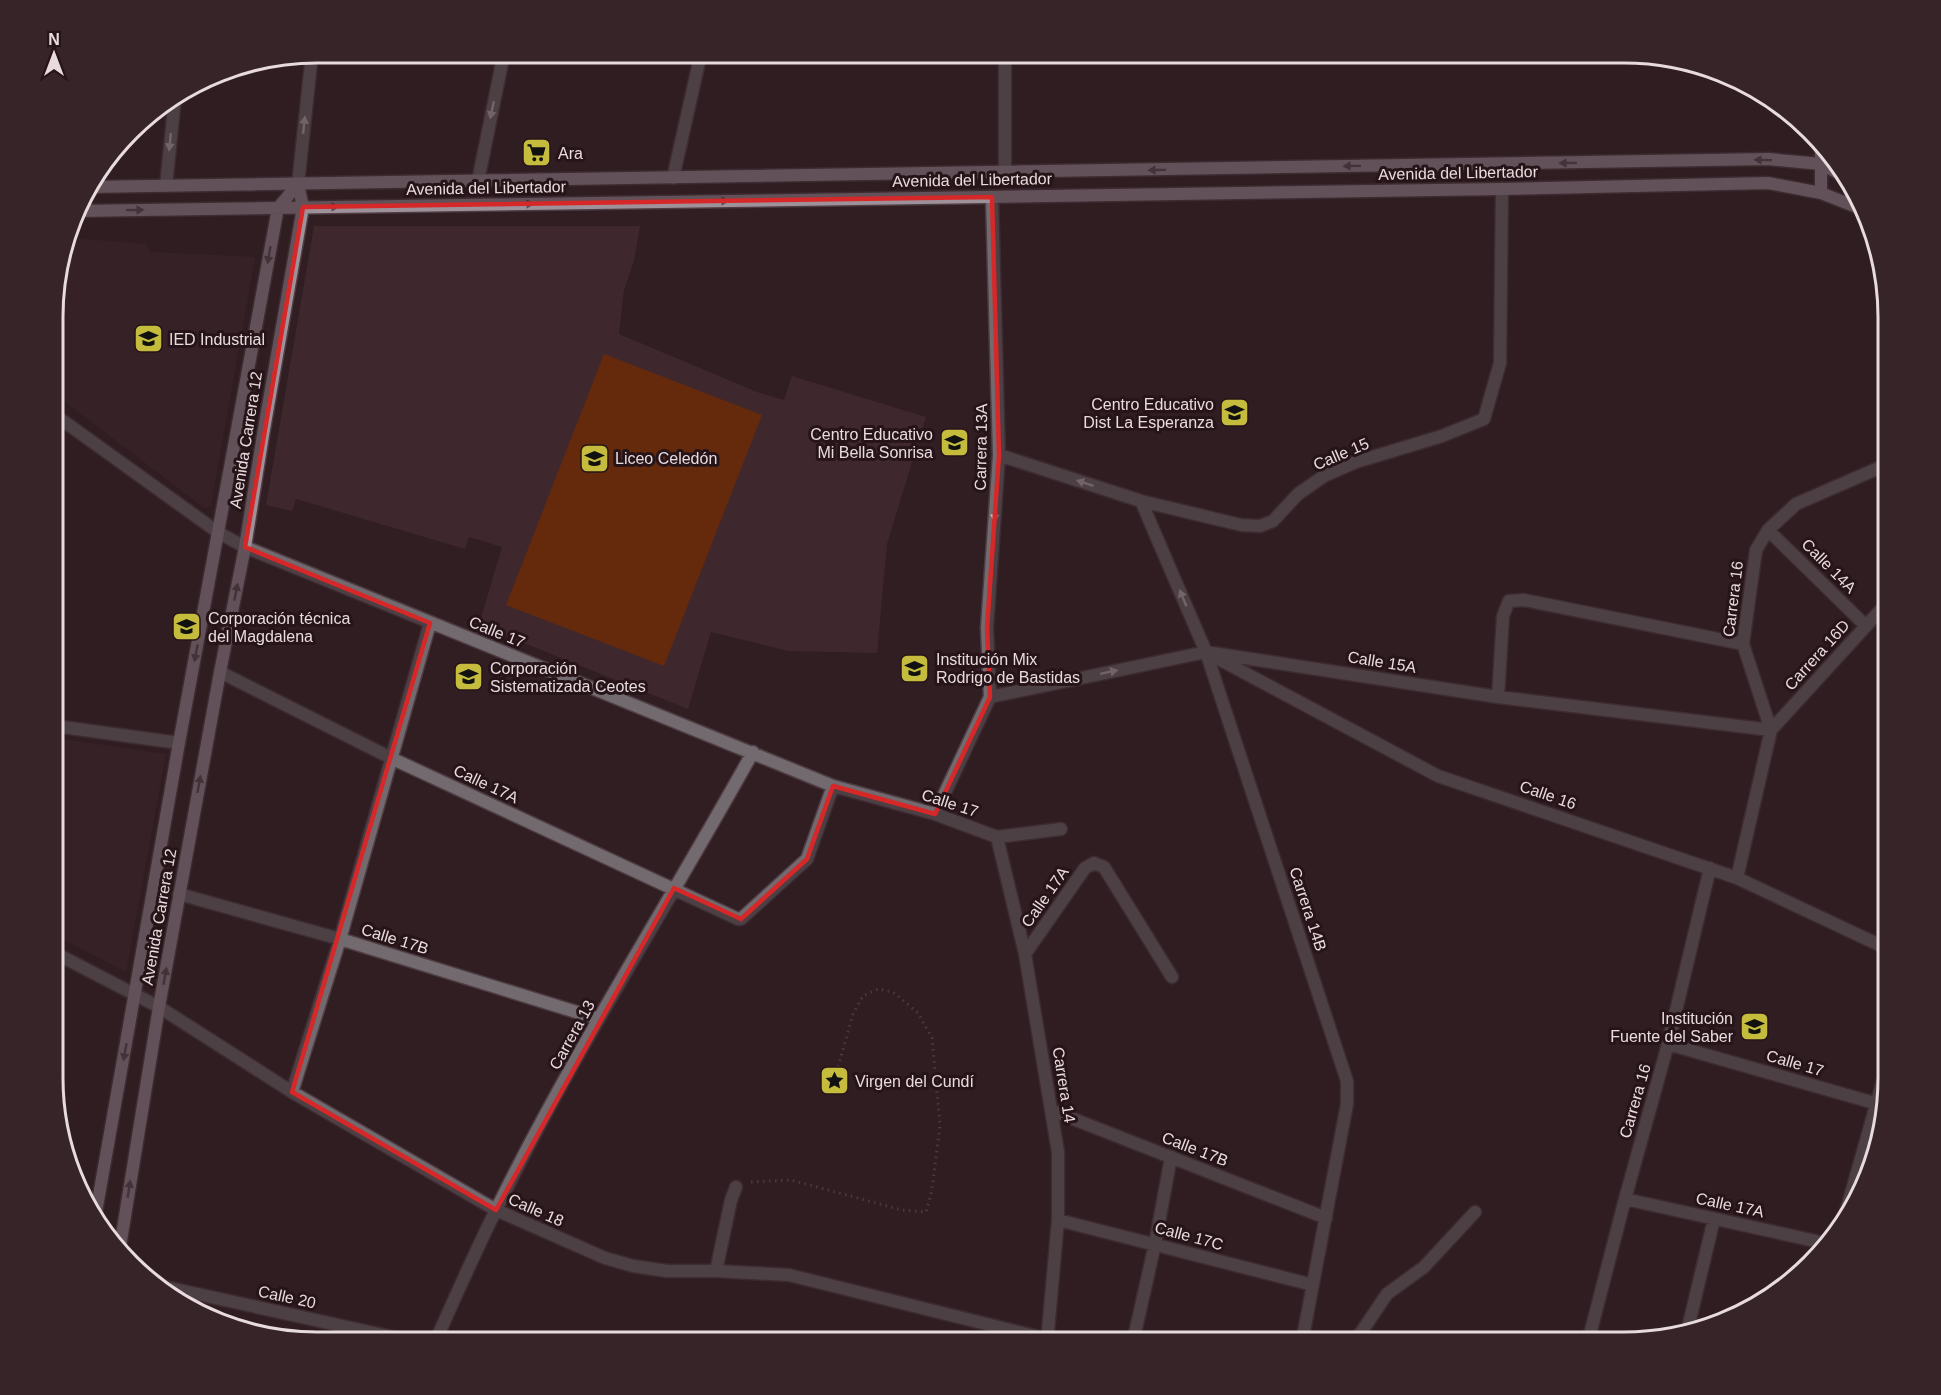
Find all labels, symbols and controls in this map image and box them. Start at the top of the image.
north arrow [24,24,84,84]
text: N [48,31,60,48]
one-way arrow [487,101,497,119]
one-way arrow [299,116,309,135]
one-way arrow [165,133,175,152]
supermarket icon: Ara [521,137,553,169]
place label: Ara [558,145,583,162]
one-way arrow [1753,155,1772,165]
one-way arrow [1558,158,1577,168]
one-way arrow [1342,161,1361,171]
street label: Avenida del Libertador [1378,163,1539,183]
one-way arrow [1147,165,1166,174]
street label: Avenida del Libertador [892,170,1053,190]
street label: Avenida del Libertador [406,178,567,198]
one-way arrow [710,196,729,206]
one-way arrow [515,199,534,209]
one-way arrow [320,202,339,212]
one-way arrow [126,205,145,215]
one-way arrow [264,246,273,265]
school or university icon: IED Industrial [132,323,164,355]
place label: IED Industrial [169,331,265,348]
street label: Avenida Carrera 12 [227,370,265,510]
place label: Centro Educativo Dist La Esperanza [1083,396,1214,431]
school or university icon: Centro Educativo Dist La Esperanza [1219,397,1251,429]
street label: Carrera 13A [972,403,990,491]
place label: Centro Educativo Mi Bella Sonrisa [810,426,933,461]
school or university icon: Centro Educativo Mi Bella Sonrisa [938,427,970,459]
street label: Calle 15 [1311,435,1371,473]
school or university icon: Liceo Celedón [578,442,610,474]
place label: Liceo Celedón [615,450,717,467]
one-way arrow [1076,478,1094,487]
one-way arrow [991,504,1000,523]
street label: Calle 14A [1798,535,1860,597]
street label: Carrera 16 [1720,560,1746,638]
one-way arrow [232,583,241,602]
one-way arrow [1178,589,1188,607]
place label: Corporación técnica del Magdalena [208,610,350,645]
school or university icon: Corporación técnica del Magdalena [171,611,203,643]
street label: Calle 17 [467,613,527,651]
street label: Carrera 16D [1781,617,1853,693]
one-way arrow [191,644,200,663]
street label: Calle 15A [1346,648,1418,676]
place label: Institución Mix Rodrigo de Bastidas [936,651,1080,686]
school or university icon: Institución Mix Rodrigo de Bastidas [899,652,931,684]
place label: Corporación Sistematizada Ceotes [490,660,646,695]
school or university icon: Corporación Sistematizada Ceotes [453,661,485,693]
one-way arrow [1100,667,1119,676]
street label: Calle 17A [451,762,521,807]
one-way arrow [195,774,204,793]
street label: Calle 16 [1517,777,1579,813]
street label: Calle 17 [919,786,981,820]
street label: Avenida Carrera 12 [139,847,179,987]
street label: Calle 17A [1018,863,1072,930]
street label: Carrera 14B [1286,865,1330,953]
street label: Calle 17B [359,921,431,957]
one-way arrow [161,966,170,985]
street label: Carrera 13 [546,997,598,1073]
place label: Institución Fuente del Saber [1610,1010,1734,1045]
school or university icon: Institución Fuente del Saber [1738,1011,1770,1043]
one-way arrow [120,1043,129,1062]
street label: Carrera 14 [1050,1046,1078,1124]
street label: Calle 17 [1764,1047,1826,1079]
street label: Carrera 16 [1616,1062,1654,1140]
place icon: Virgen del Cundí [818,1065,850,1097]
place label: Virgen del Cundí [855,1073,974,1090]
street label: Calle 17B [1160,1129,1230,1169]
one-way arrow [125,1179,134,1198]
street label: Calle 17A [1694,1189,1766,1221]
street label: Calle 18 [506,1190,566,1230]
street label: Calle 17C [1153,1219,1225,1253]
street label: Calle 20 [257,1283,318,1311]

